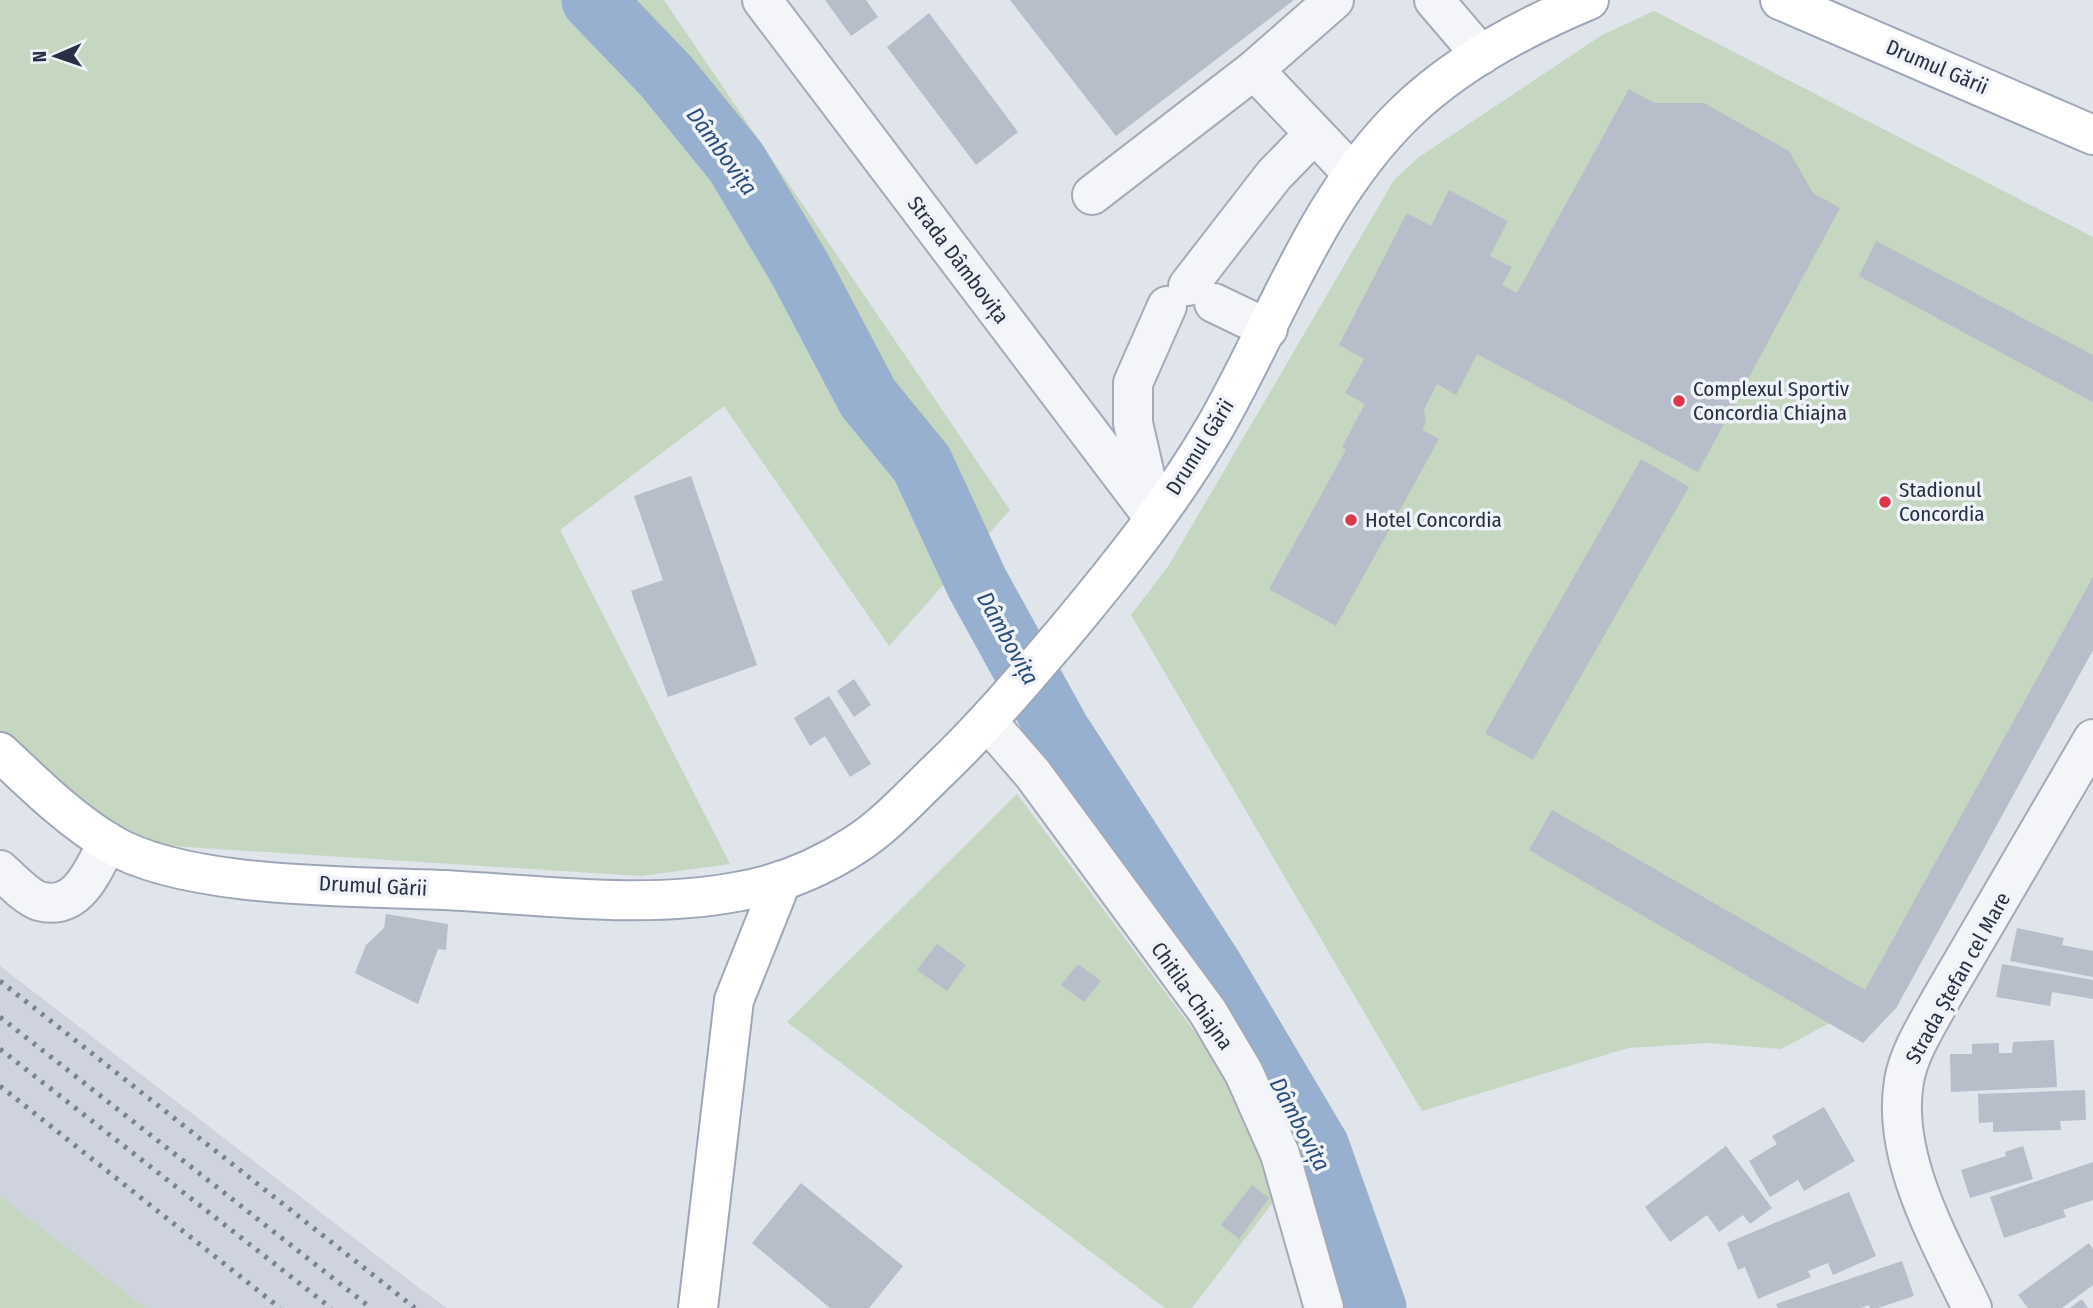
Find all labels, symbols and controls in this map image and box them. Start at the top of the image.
north arrow [21,21,91,91]
street label: Drumul Gării [1882,34,1992,100]
text: N [28,50,51,63]
water label: Dâmbovița [680,101,763,201]
street label: Strada Dâmbovița [902,191,1014,329]
place label: Complexul Sportiv Concordia Chiajna [1693,376,1850,426]
marker: Complexul Sportiv Concordia Chiajna [1671,393,1687,409]
street label: Drumul Gării [1160,394,1240,500]
place label: Stadionul Concordia [1899,477,1985,527]
marker: Stadionul Concordia [1877,494,1893,510]
place label: Hotel Concordia [1365,507,1502,533]
marker: Hotel Concordia [1343,512,1359,528]
water label: Dâmbovița [970,587,1045,690]
street label: Drumul Gării [318,870,428,902]
street label: Strada Ștefan cel Mare [1900,888,2016,1068]
street label: Chitila-Chiajna [1145,937,1239,1055]
water label: Dâmbovița [1263,1072,1336,1176]

